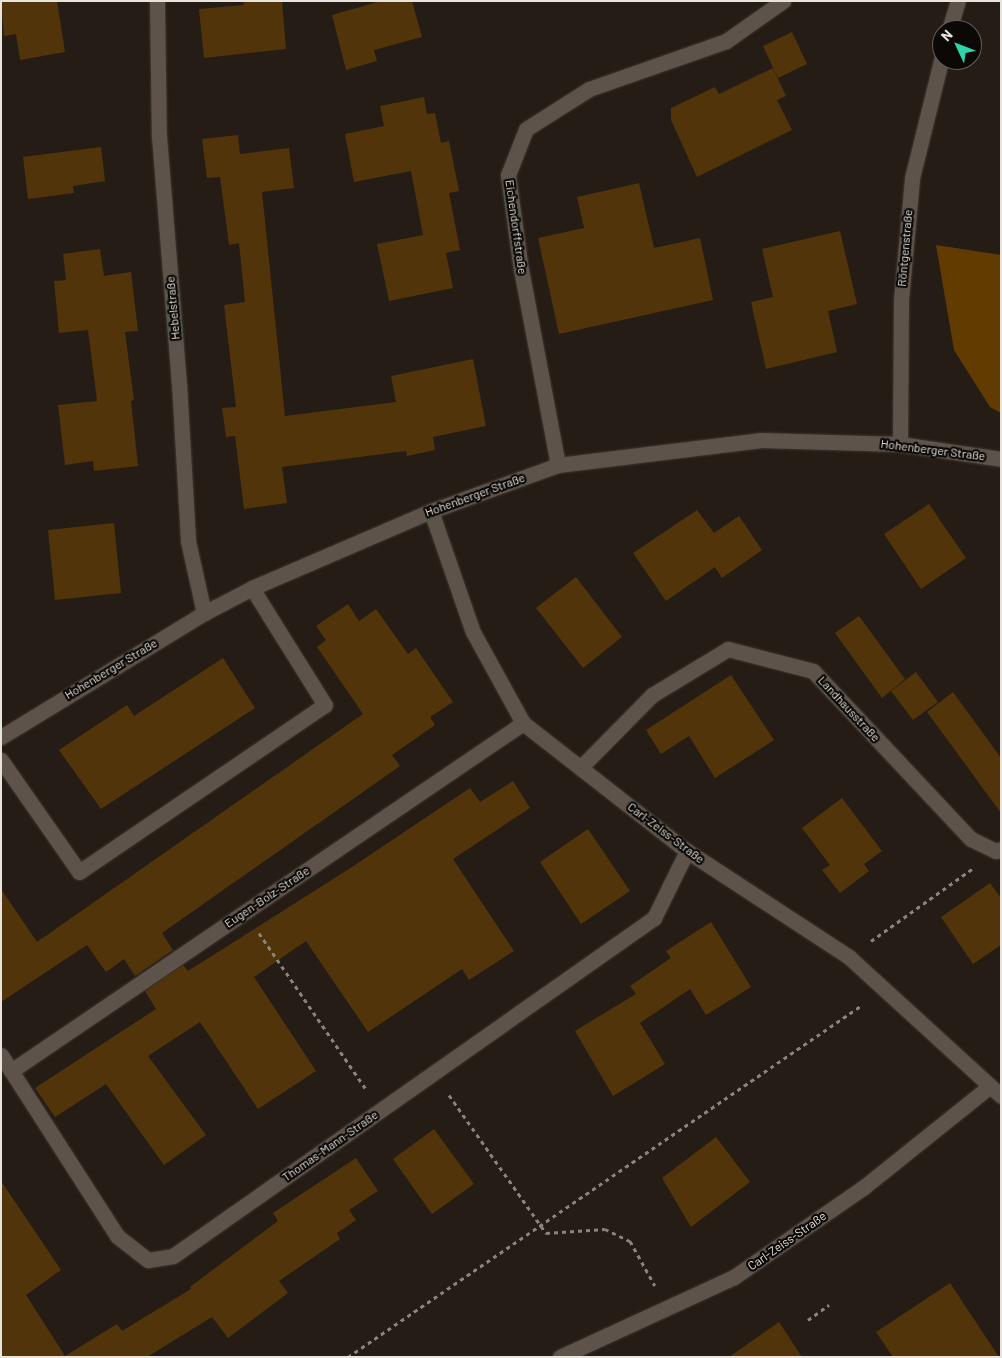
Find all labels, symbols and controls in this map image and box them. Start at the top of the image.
north arrow [932,20,982,70]
text: N [937,26,956,44]
street label: Eichendorffstraße [502,179,530,275]
street label: Röntgenstraße [894,209,916,287]
street label: Hebelstraße [163,276,183,340]
street label: Hohenberger Straße [880,436,986,464]
street label: Hohenberger Straße [423,470,527,520]
street label: Hohenberger Straße [62,636,160,702]
street label: Landhausstraße [815,673,883,745]
street label: Carl-Zeiss-Straße [625,799,707,867]
street label: Eugen-Bolz-Straße [222,863,312,931]
street label: Thomas-Mann-Straße [279,1108,381,1184]
street label: Carl-Zeiss-Straße [745,1209,829,1273]

